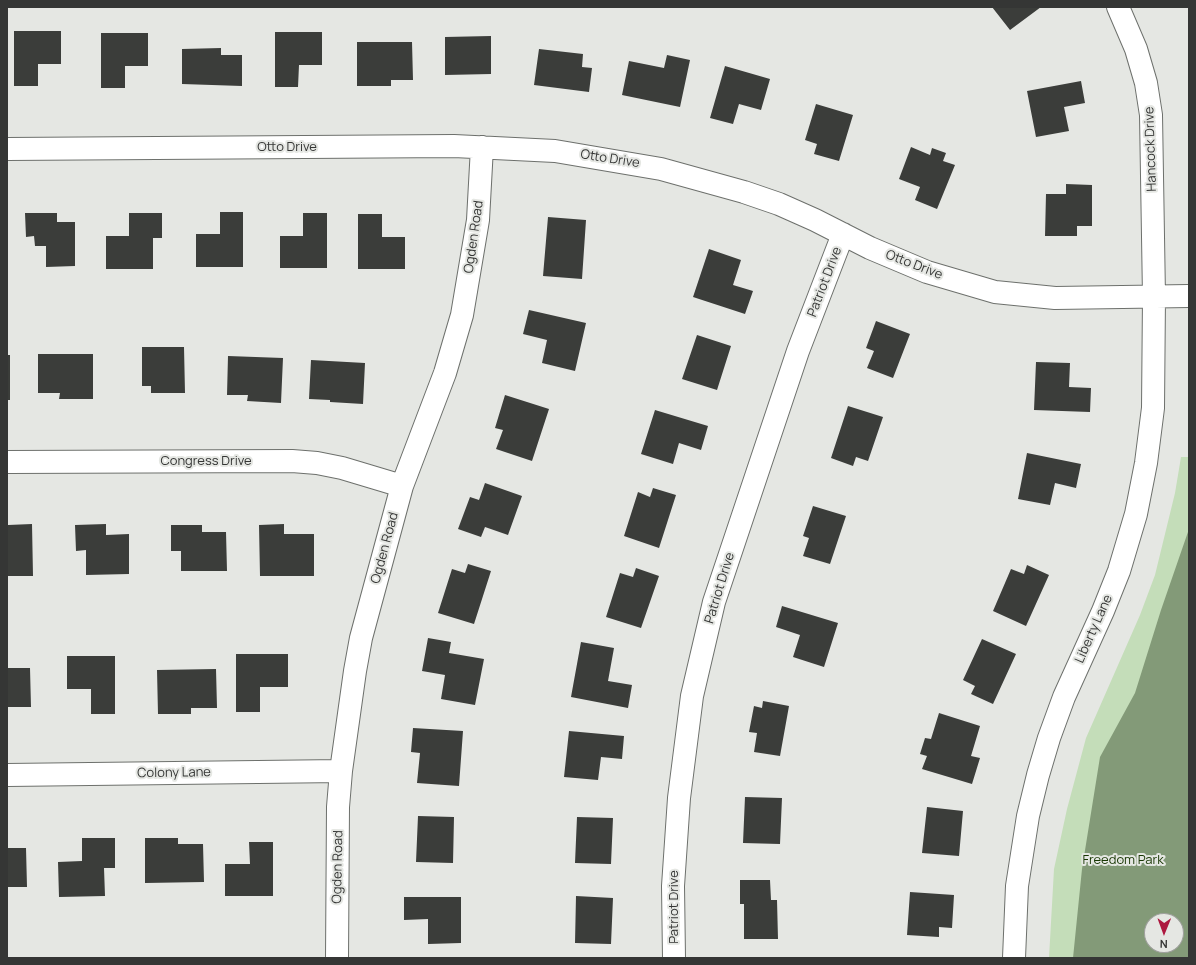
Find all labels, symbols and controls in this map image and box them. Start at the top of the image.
street label: Hancock Drive [1142,106,1160,192]
street label: Otto Drive [257,139,317,155]
street label: Otto Drive [579,147,641,171]
street label: Ogden Road [461,200,487,274]
street label: Patriot Drive [805,245,845,319]
street label: Otto Drive [883,247,945,283]
street label: Congress Drive [160,453,252,469]
street label: Ogden Road [368,511,402,585]
street label: Patriot Drive [702,551,738,625]
street label: Liberty Lane [1072,592,1116,666]
street label: Colony Lane [137,765,211,781]
street label: Ogden Road [330,830,346,904]
park label: Freedom Park [1082,852,1164,868]
street label: Patriot Drive [666,870,682,944]
north arrow [1144,913,1184,953]
text: N [1160,937,1168,952]

